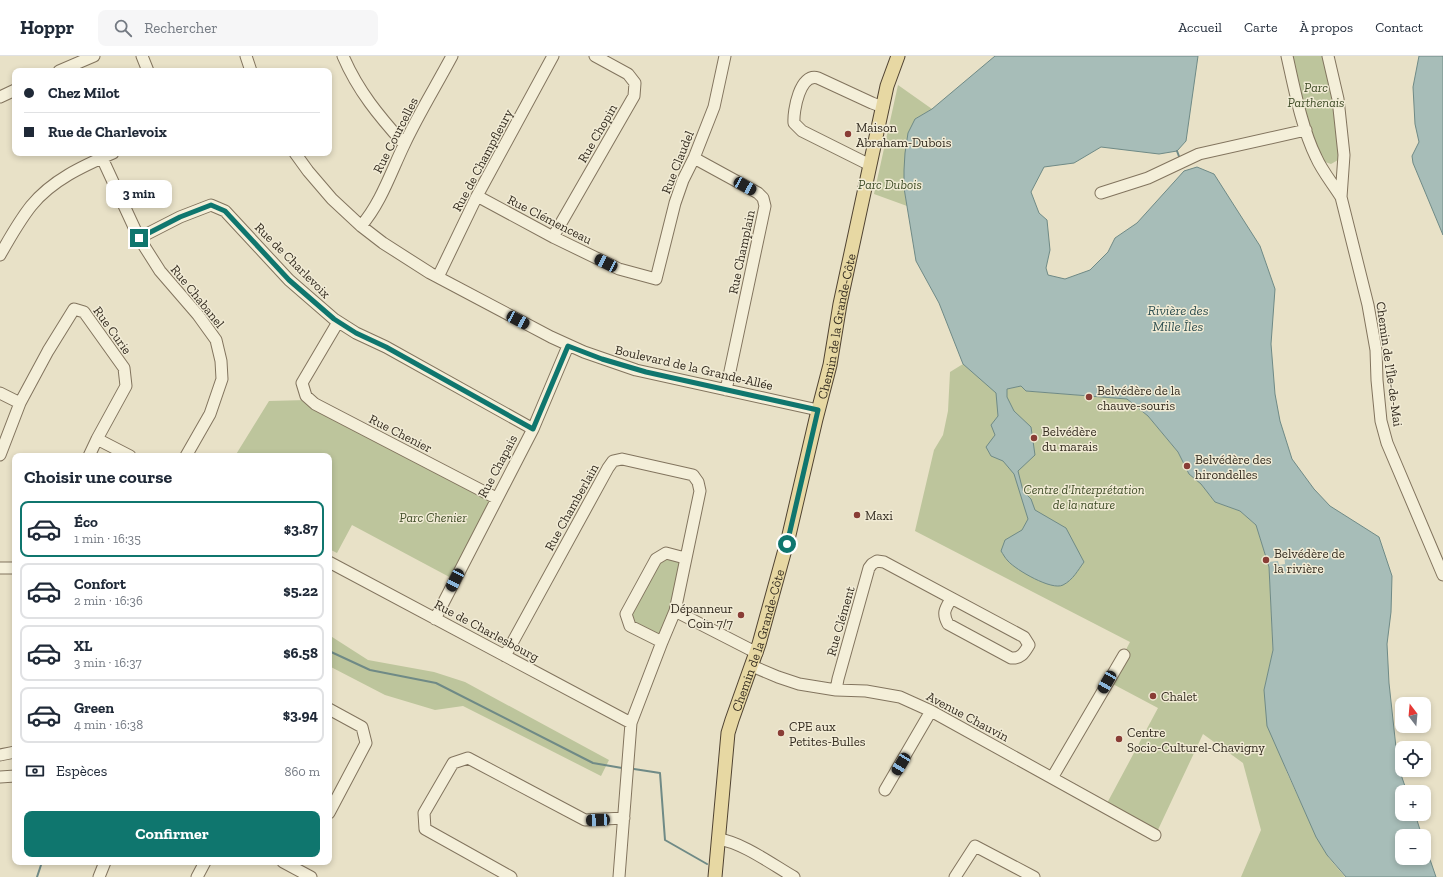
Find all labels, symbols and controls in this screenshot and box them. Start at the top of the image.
search box [98,10,378,46]
text: Hoppr [20,16,74,39]
icon: search [112,17,134,39]
text: Rechercher [144,19,218,37]
text: Accueil [1178,19,1222,36]
text: Carte [1244,19,1278,36]
text: À propos [1300,19,1353,36]
text: Contact [1375,19,1423,36]
park label: Parc Parthenais [1288,80,1344,110]
text: Chez Milot [48,84,120,102]
street label: Rue Courcelles [370,95,421,176]
street label: Rue Chopin [575,101,620,165]
street label: Rue de Champfleury [449,106,516,214]
place label: Maison Abraham-Dubois [856,120,952,150]
text: Rue de Charlevoix [48,123,167,141]
street label: Rue Claudel [658,128,697,196]
marker: Maison Abraham-Dubois [843,129,853,139]
car [732,175,758,197]
park label: Parc Dubois [858,177,922,192]
callout: 3 min [106,180,172,208]
text: 3 min [123,186,155,201]
street label: Rue Clémenceau [505,192,595,248]
street label: Rue Champlain [725,208,758,295]
street label: Rue de Charlevoix [252,219,334,301]
route end [130,229,148,247]
car [593,252,619,274]
street label: Chemin de la Grande-Côte [814,252,859,401]
street label: Rue Chabanel [168,262,228,331]
street label: Chemin de l'Île-de-Mai [1373,301,1406,428]
water label: Rivière des Mille Îles [1147,302,1209,335]
street label: Rue Curie [90,304,135,357]
car [505,309,531,331]
street label: Boulevard de la Grande-Allée [613,342,774,393]
place label: Belvédère de la chauve-souris [1097,383,1181,413]
marker: Belvédère de la chauve-souris [1084,392,1094,402]
street label: Rue Chenier [367,411,435,456]
place label: Belvédère du marais [1042,424,1098,454]
street label: Rue Chapais [475,432,520,500]
marker: Belvédère du marais [1029,433,1039,443]
place label: Belvédère des hirondelles [1195,452,1272,482]
street label: Rue Chamberlain [541,461,602,553]
marker: Belvédère des hirondelles [1182,461,1192,471]
text: Choisir une course [24,466,172,488]
park label: Centre d'Interprétation de la nature [1023,482,1145,512]
place label: Maxi [865,508,893,523]
park label: Parc Chenier [399,510,467,525]
marker: Maxi [852,510,862,520]
icon: car [26,511,62,547]
text: Éco [74,513,98,531]
text: $3.87 [284,520,318,538]
text: 1 min · 16:35 [74,531,141,546]
route start [778,535,796,553]
place label: Belvédère de la rivière [1274,546,1345,576]
marker: Belvédère de la rivière [1261,555,1271,565]
car [444,567,466,593]
street label: Chemin de la Grande-Côte [729,568,787,713]
icon: car [26,573,62,609]
text: Confort [74,575,126,593]
text: $5.22 [283,582,318,600]
street label: Rue Clément [823,584,858,658]
text: 2 min · 16:36 [74,593,143,608]
street label: Rue de Charlesbourg [432,596,542,664]
place label: Dépanneur Coin 7/7 [671,601,733,631]
marker: Dépanneur Coin 7/7 [736,610,746,620]
icon: car [26,635,62,671]
text: XL [74,637,92,655]
text: $6.58 [283,644,318,662]
text: 3 min · 16:37 [74,655,142,670]
car [1096,669,1118,695]
street label: Avenue Chauvin [924,688,1012,745]
place label: Chalet [1161,689,1198,704]
marker: Chalet [1148,691,1158,701]
icon: car [26,697,62,733]
north arrow [1395,697,1431,733]
map controls [1395,697,1431,865]
text: Green [74,699,114,717]
text: $3.94 [283,706,318,724]
text: 4 min · 16:38 [74,717,143,732]
place label: CPE aux Petites-Bulles [789,719,866,749]
place label: Centre Socio-Culturel-Chavigny [1127,725,1265,755]
marker: CPE aux Petites-Bulles [776,728,786,738]
marker: Centre Socio-Culturel-Chavigny [1114,734,1124,744]
button: locate [1395,741,1431,777]
car [890,751,912,777]
icon: cash [24,760,46,782]
text: Espèces [56,762,107,780]
text: 860 m [284,764,320,779]
button: + [1395,785,1431,821]
button: Confirmer [24,811,320,857]
car [586,813,610,827]
button: − [1395,829,1431,865]

